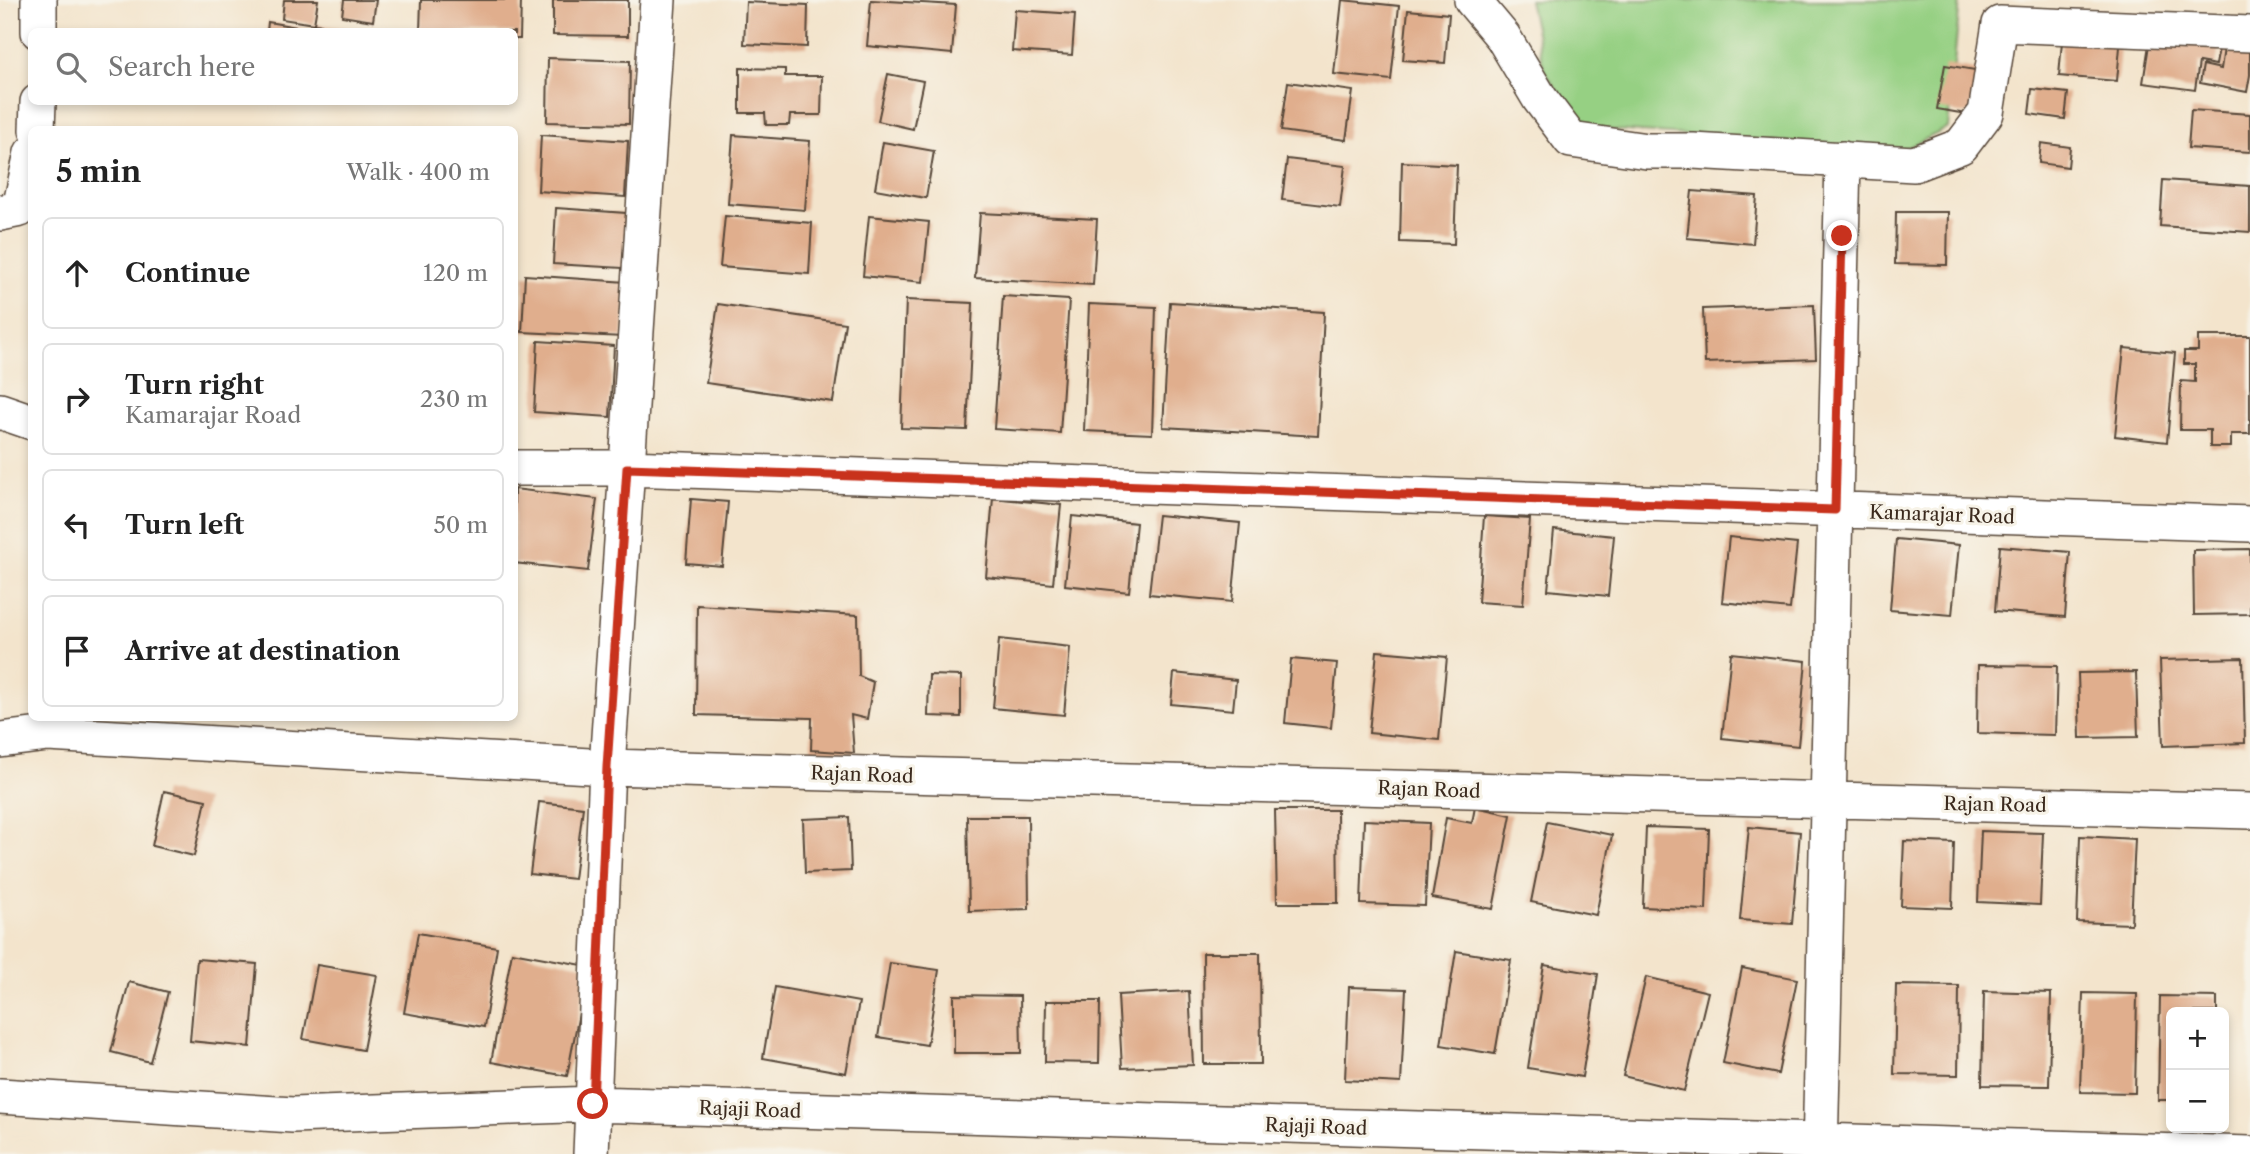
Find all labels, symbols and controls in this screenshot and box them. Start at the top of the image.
search box [28,28,518,105]
icon: search [52,48,90,86]
text: Search here [108,51,255,83]
text: 5 min [56,153,141,190]
text: Walk · 400 m [346,158,490,186]
route end [1826,220,1857,251]
icon: ahead [58,254,96,292]
text: Continue [125,257,250,289]
text: 120 m [423,259,488,287]
text: Turn right [125,369,264,401]
icon: right [58,380,96,418]
text: 230 m [420,385,488,413]
text: Kamarajar Road [125,401,301,429]
street label: Kamarajar Road [1869,500,2016,529]
icon: left [58,506,96,544]
text: Turn left [125,509,244,541]
text: 50 m [433,511,488,539]
icon: arrive [58,632,96,670]
text: Arrive at destination [125,635,400,667]
street label: Rajan Road [810,761,914,788]
street label: Rajan Road [1377,776,1481,803]
street label: Rajan Road [1943,792,2047,817]
map controls [2166,1007,2229,1133]
button: + [2166,1007,2229,1070]
button: − [2166,1070,2229,1133]
route start [577,1088,608,1119]
street label: Rajaji Road [698,1096,802,1123]
street label: Rajaji Road [1264,1113,1368,1140]

